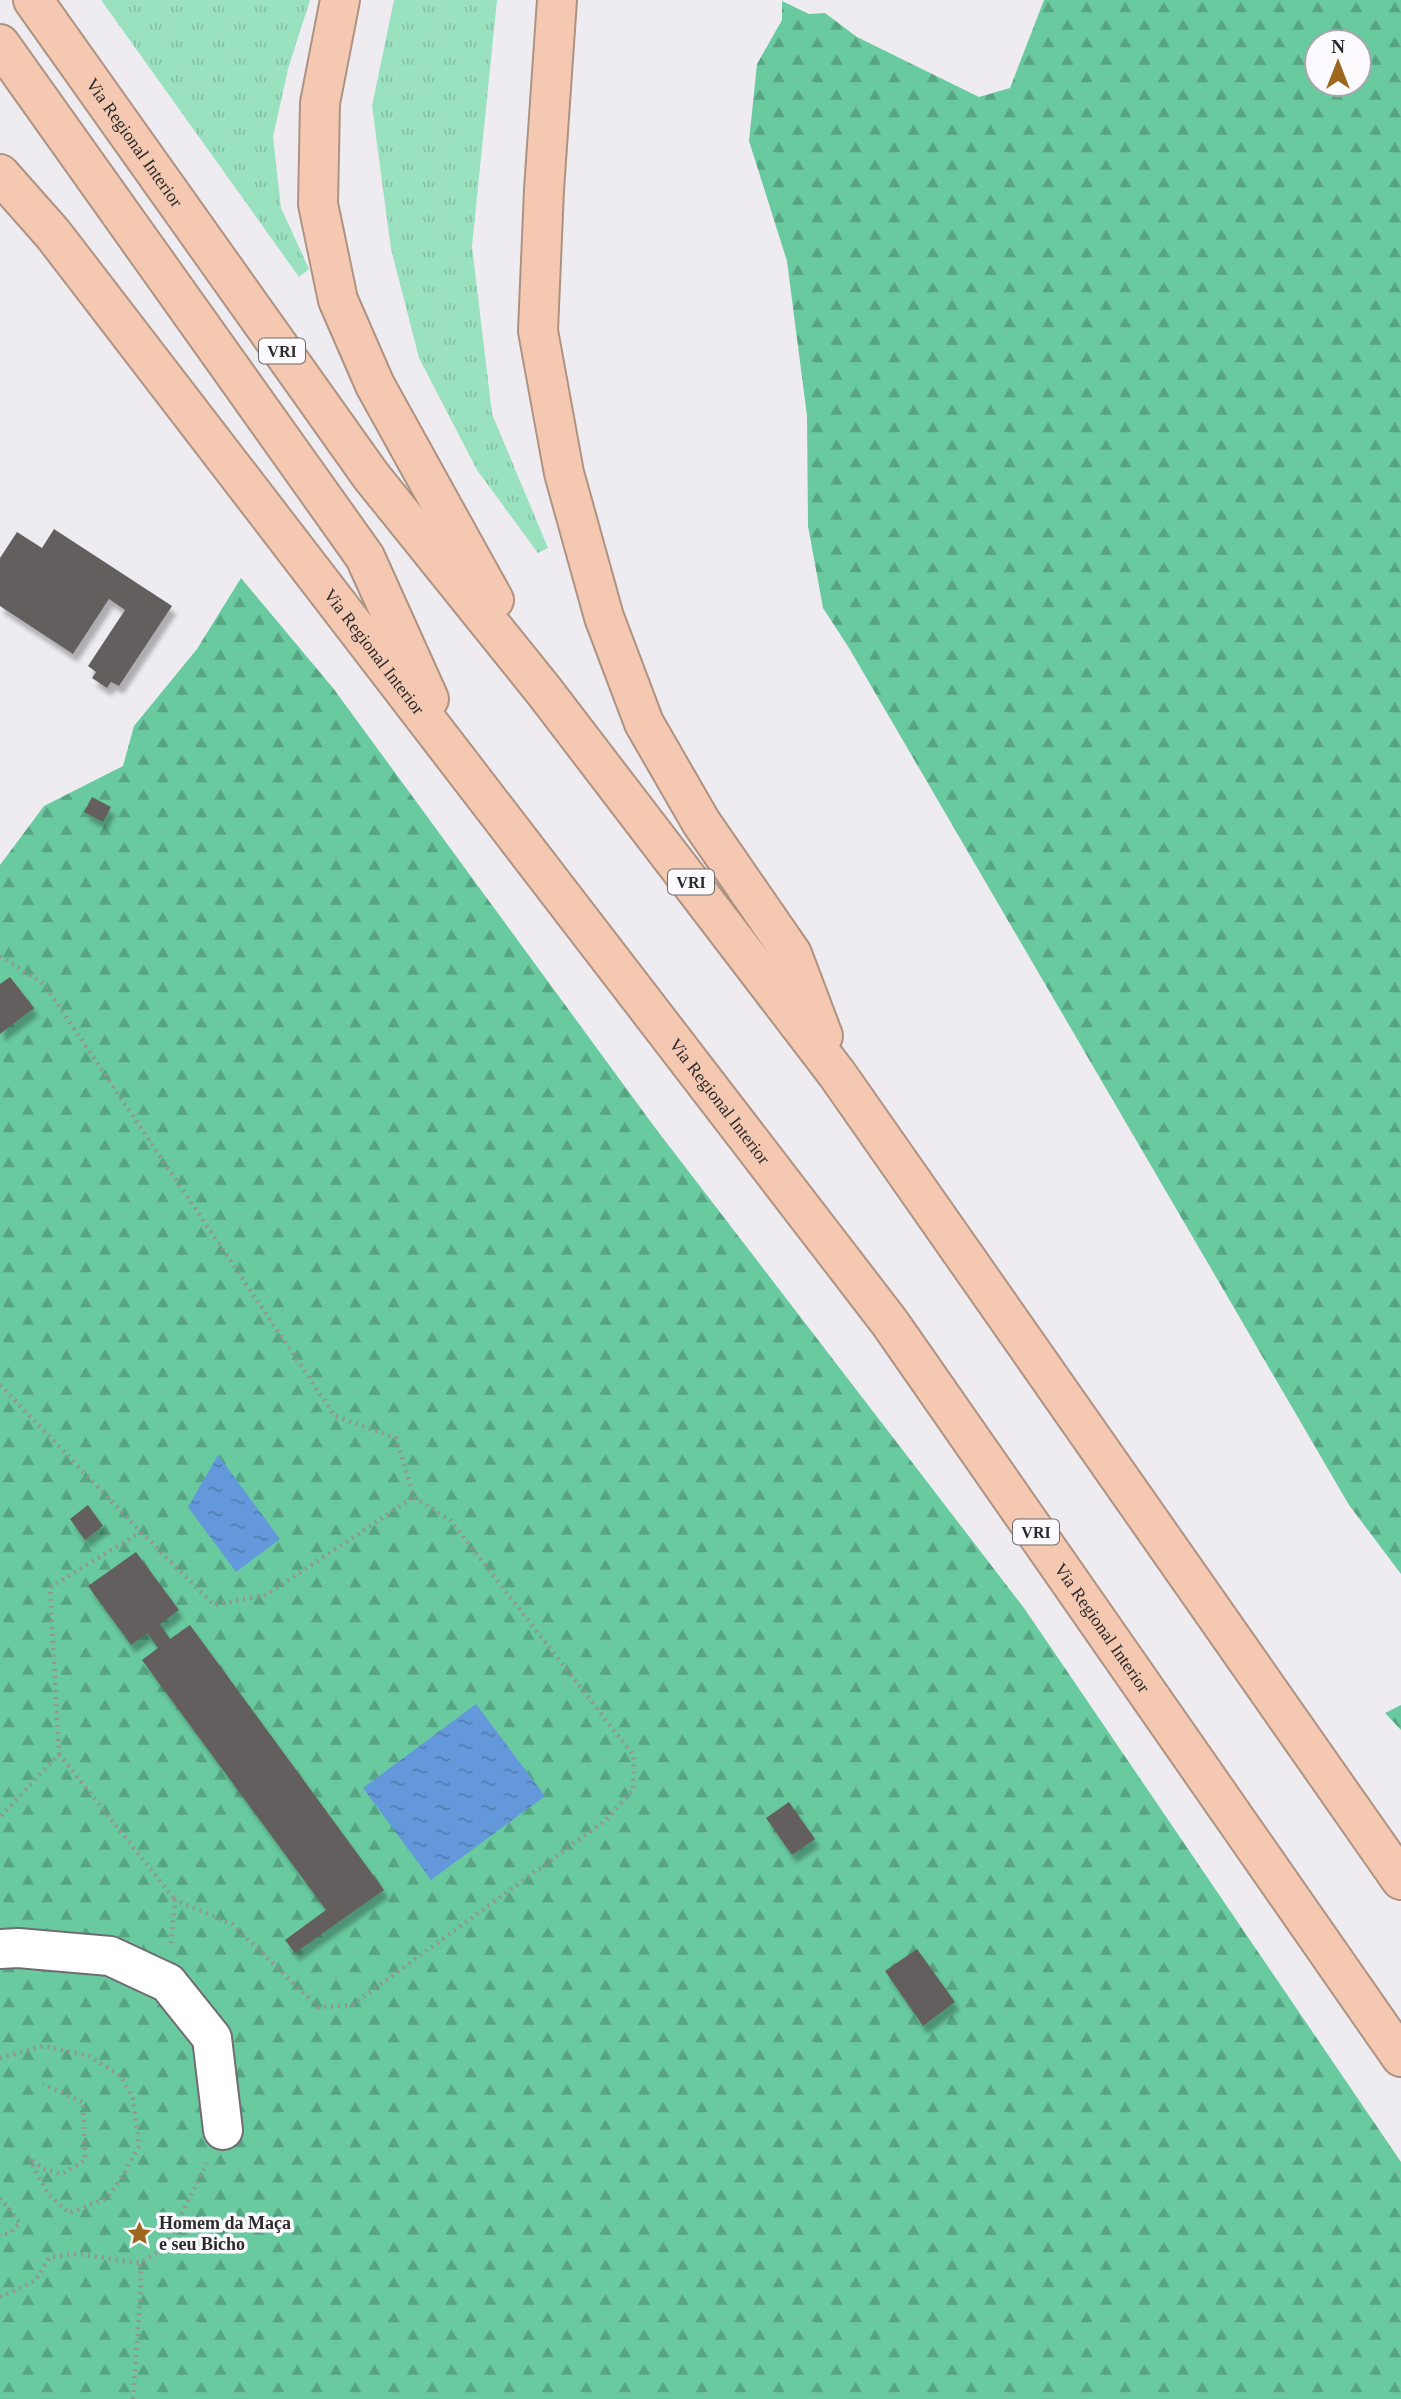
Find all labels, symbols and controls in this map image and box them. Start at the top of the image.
north arrow [1303,28,1373,98]
text: N [1331,36,1345,57]
street label: Via Regional Interior [82,75,187,211]
road number: VRI [259,338,305,364]
street label: Via Regional Interior [320,585,429,719]
road number: VRI [668,870,714,894]
street label: Via Regional Interior [665,1035,774,1168]
road number: VRI [1013,1520,1059,1544]
street label: Via Regional Interior [1050,1559,1154,1696]
place label: Homem da Maça e seu Bicho [159,2213,291,2254]
place icon: Homem da Maça e seu Bicho [125,2219,153,2247]

